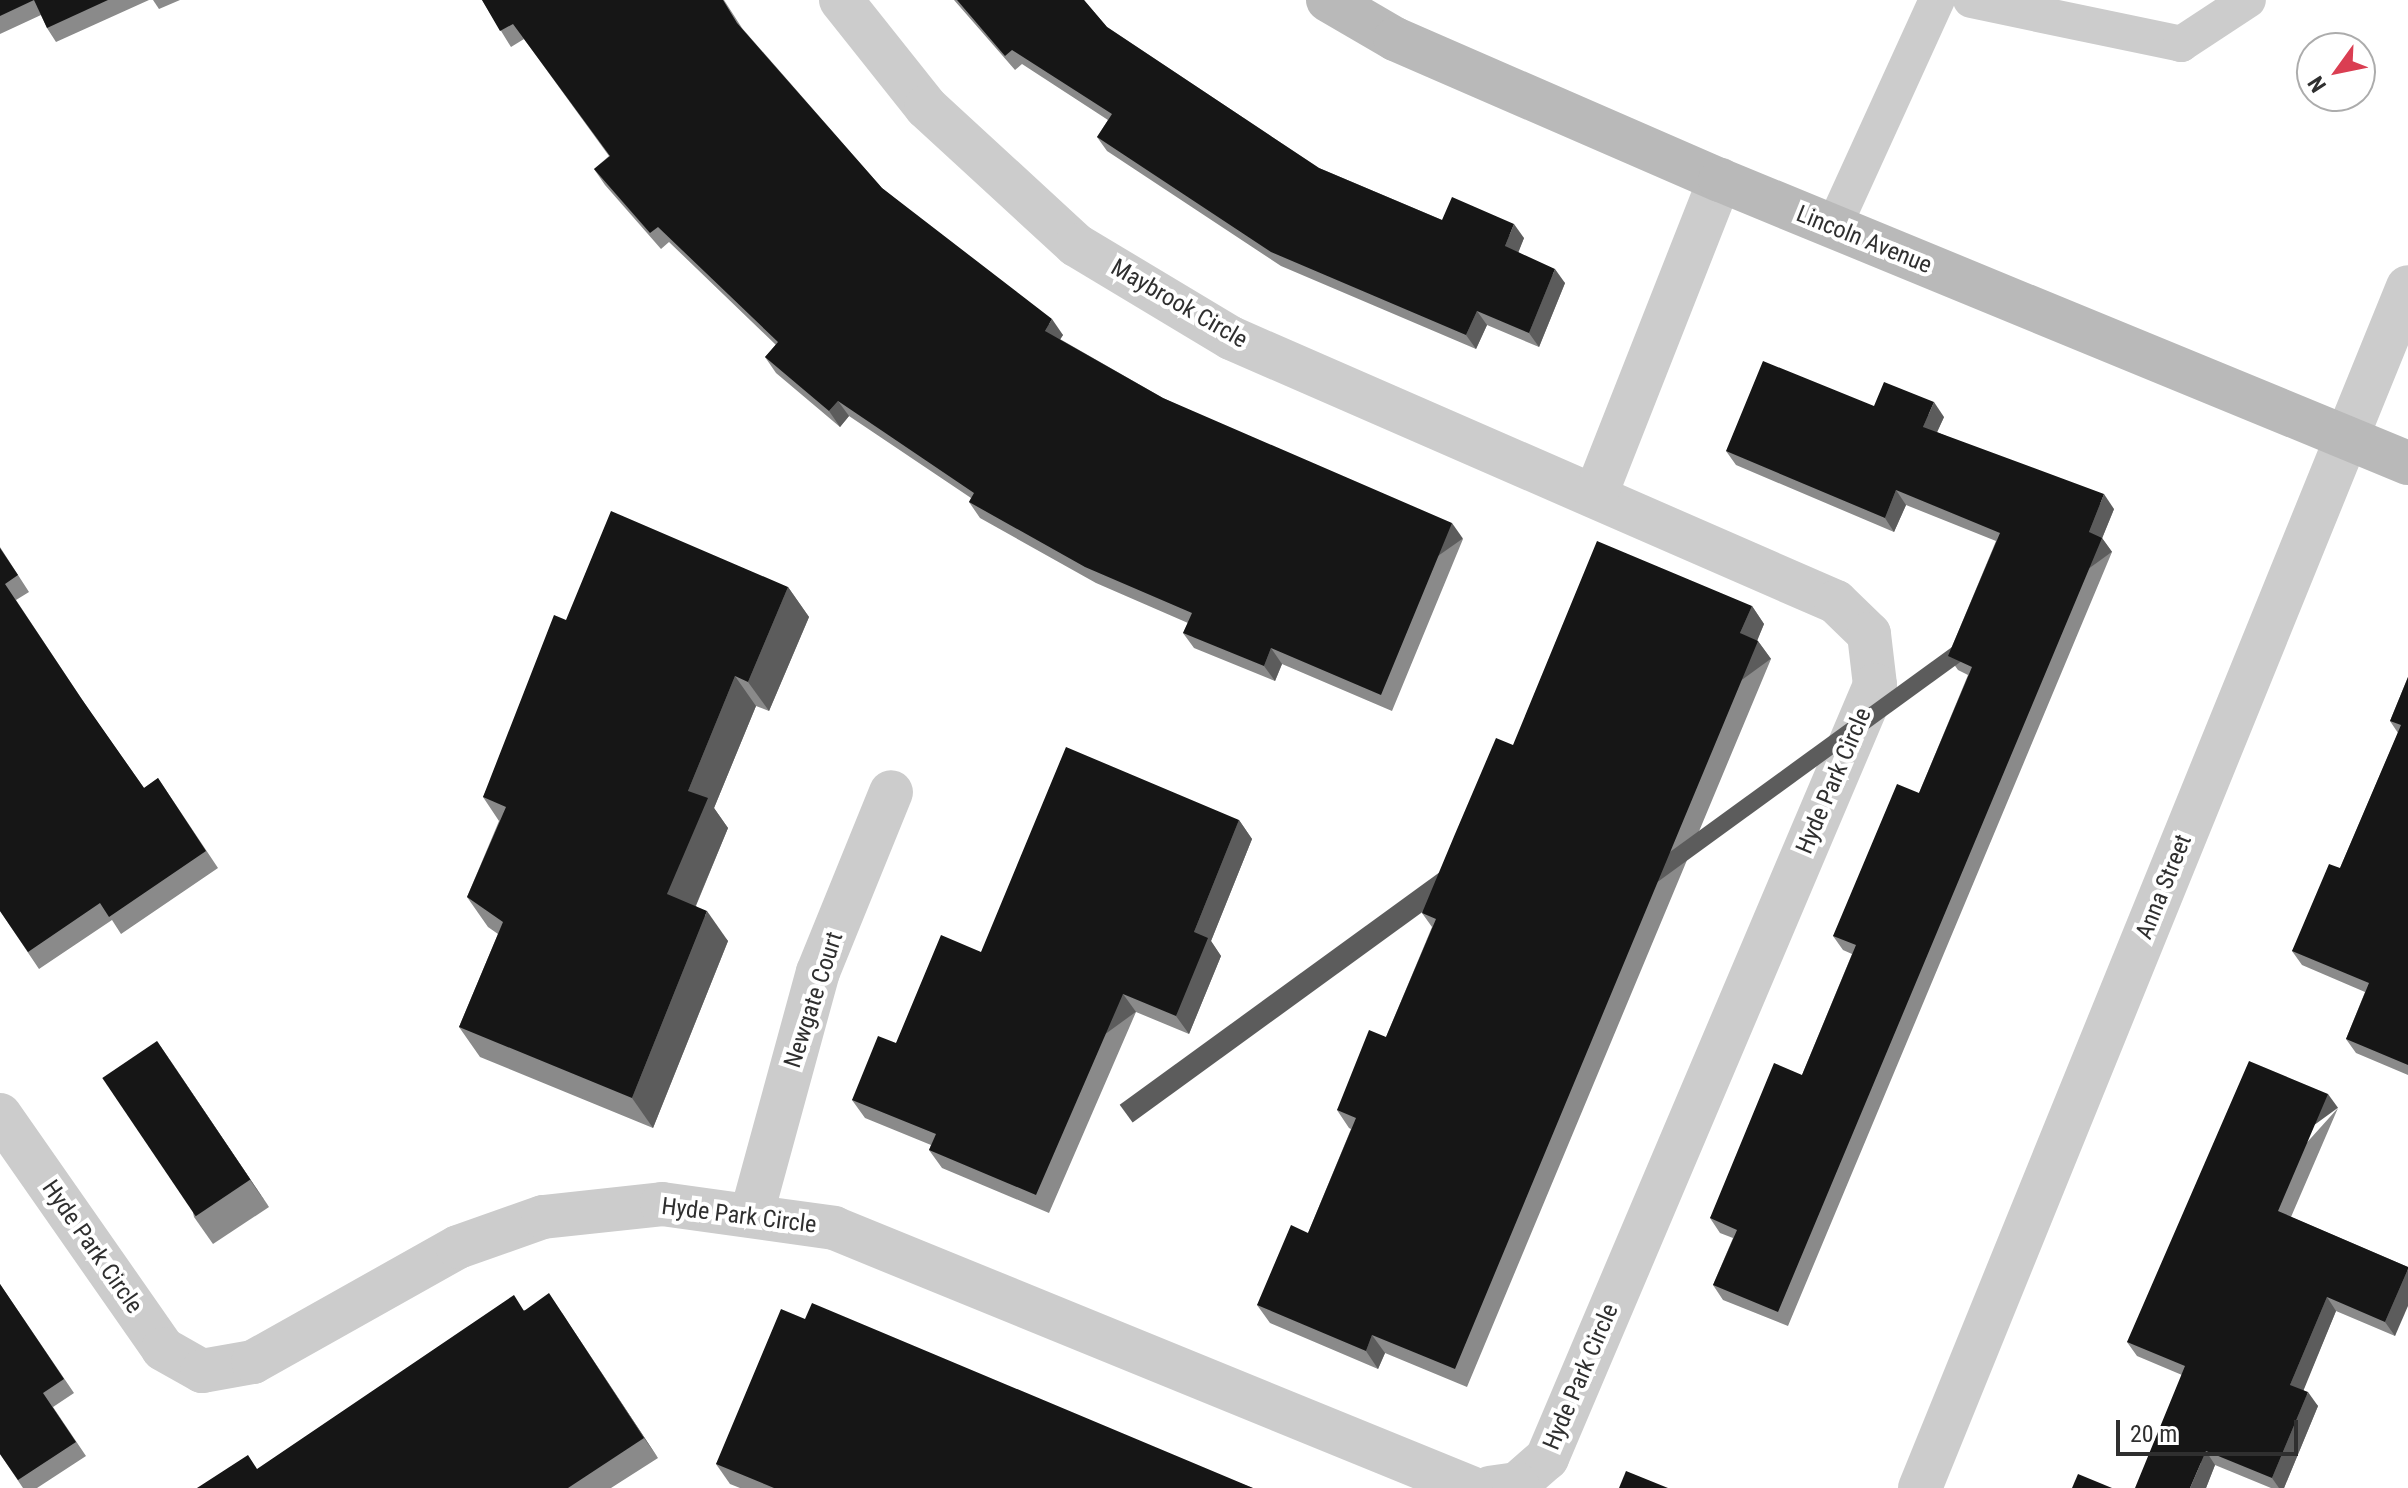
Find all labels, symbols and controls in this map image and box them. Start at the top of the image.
north arrow [2296,32,2376,112]
text: N [2303,72,2331,97]
street label: Lincoln Avenue [1792,200,1936,280]
street label: Maybrook Circle [1106,253,1252,355]
street label: Hyde Park Circle [1790,704,1878,858]
street label: Anna Street [2130,830,2198,944]
street label: Newgate Court [778,928,850,1072]
street label: Hyde Park Circle [36,1175,148,1319]
street label: Hyde Park Circle [660,1192,818,1240]
street label: Hyde Park Circle [1537,1300,1625,1454]
scale bar [2120,1404,2302,1454]
text: 20 m [2130,1420,2177,1448]

